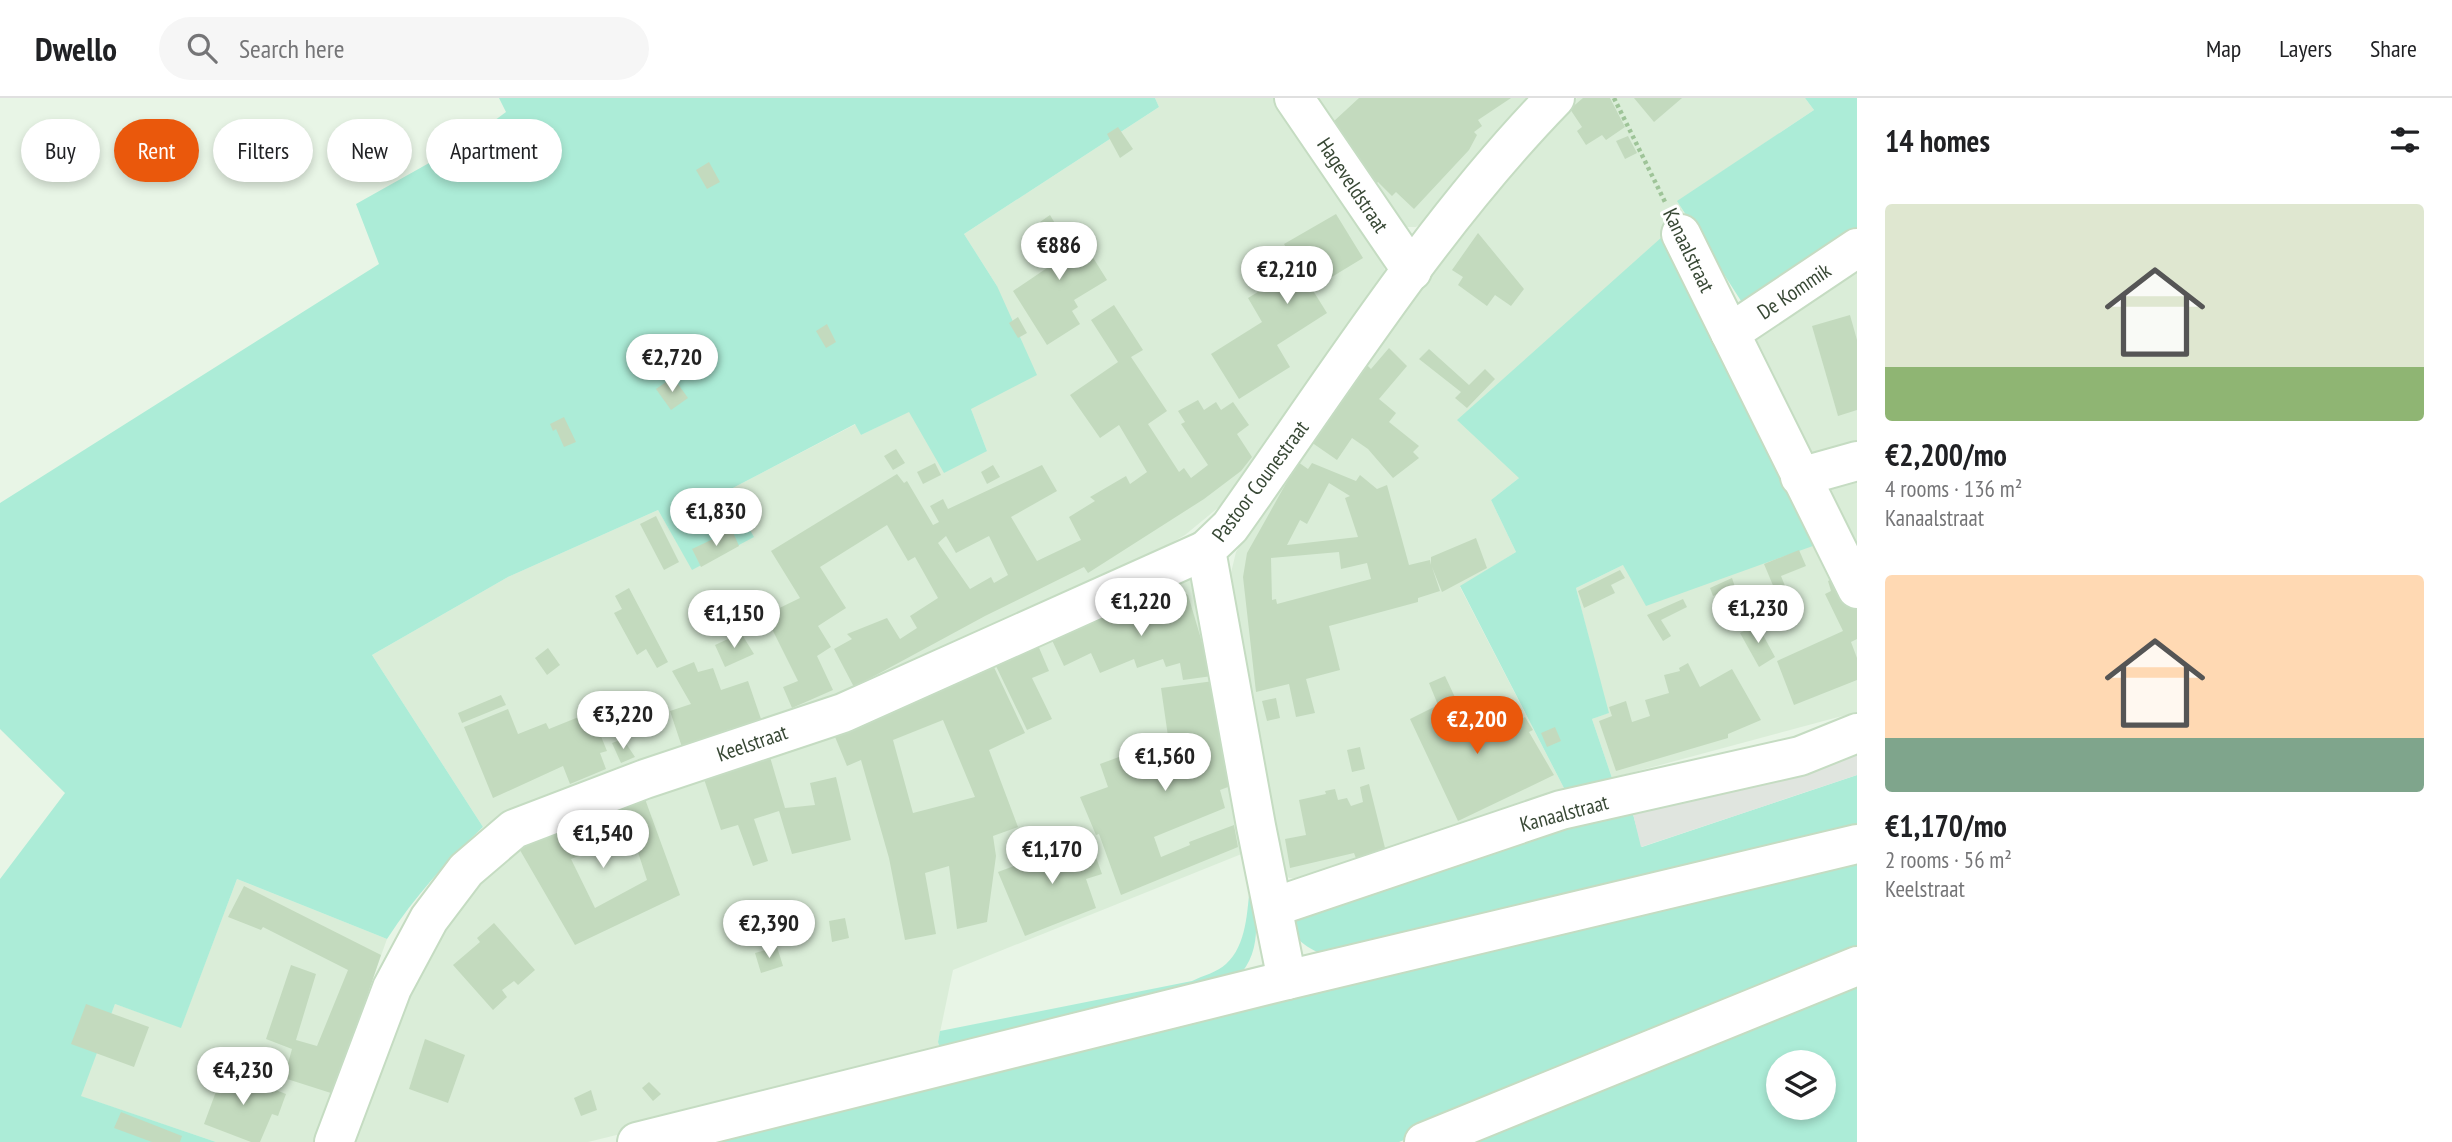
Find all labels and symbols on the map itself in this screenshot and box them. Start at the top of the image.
street label: Hageveldstraat [1311,132,1395,238]
street label: Kanaalstraat [1657,203,1721,297]
pin: €886 [1018,222,1100,282]
pin: €2,210 [1230,246,1344,306]
street label: De Kommik [1752,257,1836,325]
pin: €2,720 [615,334,729,394]
street label: Pastoor Counestraat [1206,415,1314,547]
pin: €1,830 [659,489,773,548]
pin: €1,220 [1084,578,1198,638]
pin: €1,230 [1701,586,1815,645]
pin: €1,150 [677,590,791,650]
pin: €3,220 [566,692,680,751]
pin: €2,200 [1420,696,1534,756]
street label: Keelstraat [713,718,791,768]
pin: €1,560 [1108,734,1222,793]
street label: Kanaalstraat [1517,788,1611,838]
pin: €1,540 [546,810,660,870]
pin: €1,170 [995,826,1109,886]
pin: €2,390 [712,900,826,960]
pin: €4,230 [186,1048,300,1107]

